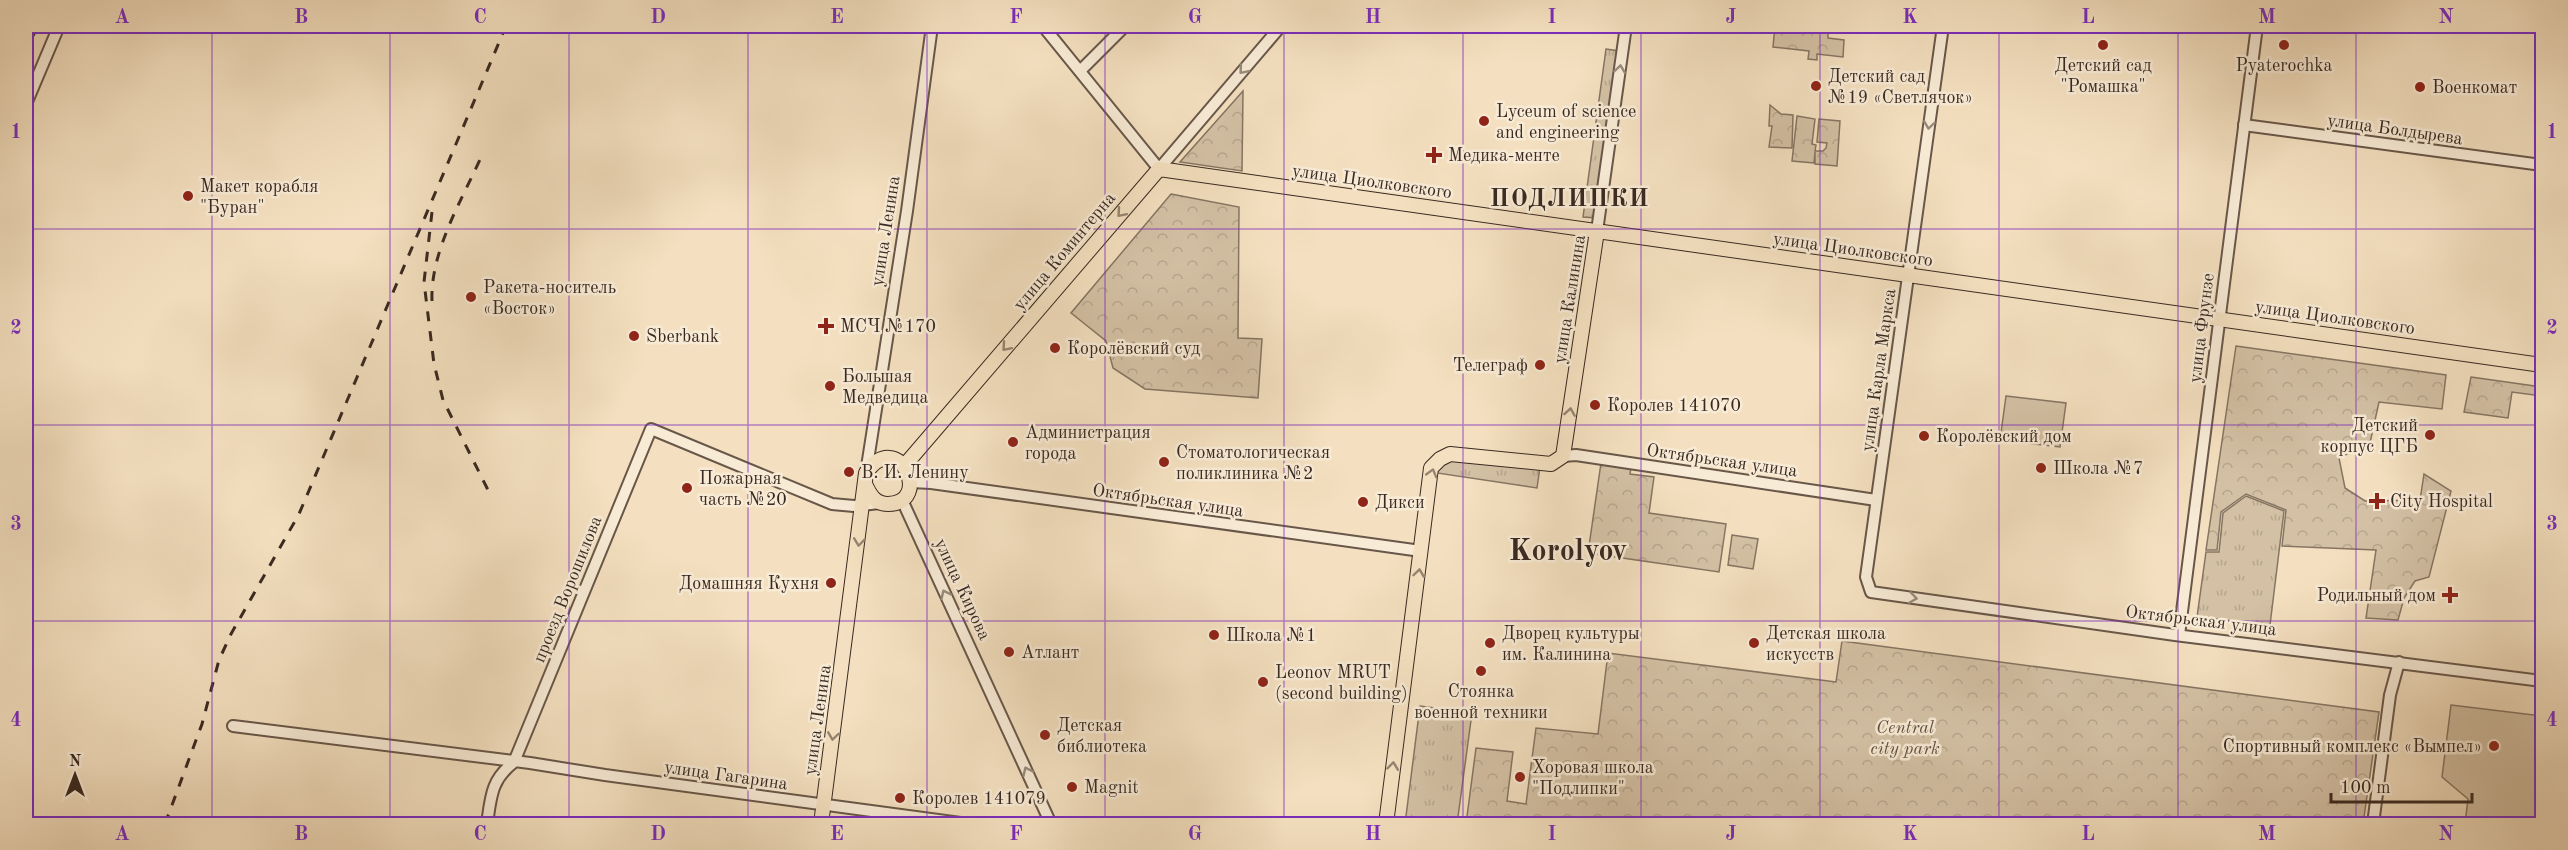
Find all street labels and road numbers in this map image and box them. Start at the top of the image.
street label: улица Болдырева [2326,112,2464,148]
street label: улица Циолковского [1291,162,1453,202]
street label: улица Ленина [868,174,904,288]
street label: улица Коминтерна [1010,189,1119,314]
street label: улица Циолковского [1772,230,1934,270]
street label: улица Калинина [1551,233,1589,365]
street label: улица Фрунзе [2186,272,2218,384]
street label: улица Карла Маркса [1859,287,1899,453]
street label: улица Циолковского [2254,298,2416,338]
street label: Октябрьская улица [1645,441,1799,481]
street label: Октябрьская улица [1091,481,1245,521]
street label: проезд Ворошилова [530,513,606,665]
street label: улица Кирова [931,536,993,643]
street label: Октябрьская улица [2124,603,2278,639]
street label: улица Ленина [801,663,835,777]
street label: улица Гагарина [663,758,789,794]

